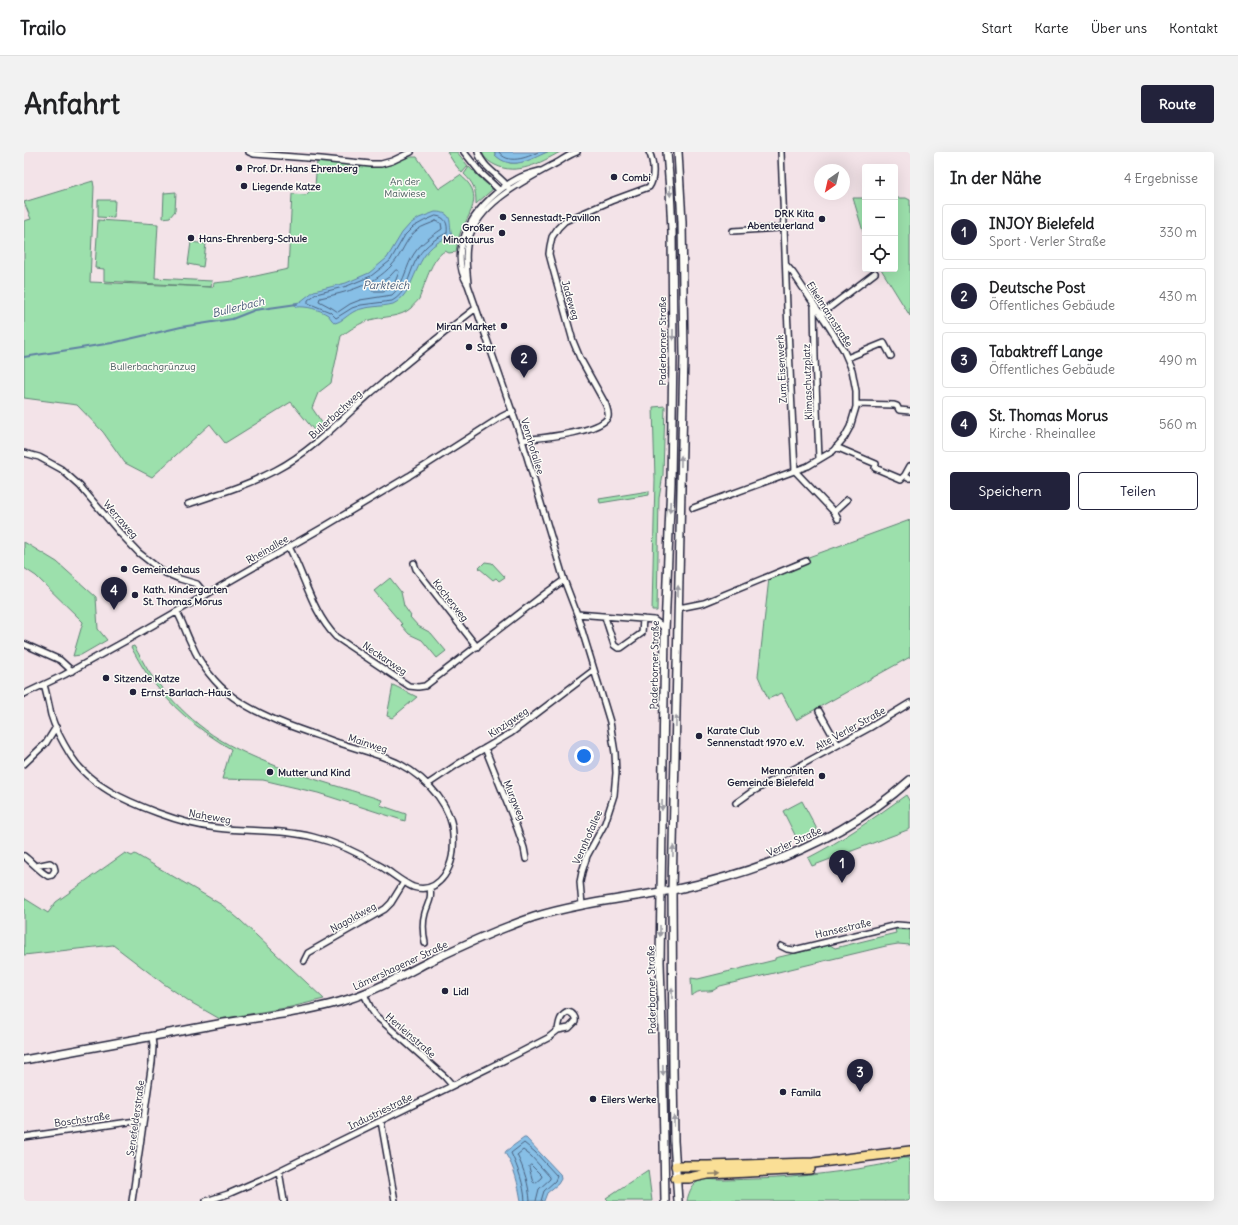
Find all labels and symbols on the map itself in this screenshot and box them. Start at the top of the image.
place label: Prof. Dr. Hans Ehrenberg [247,162,358,175]
marker: Prof. Dr. Hans Ehrenberg [234,163,244,173]
north arrow [814,164,850,200]
place label: Combi [622,171,651,184]
marker: Combi [609,172,619,182]
park label: An der Maiwiese [384,175,426,200]
place label: Liegende Katze [252,180,321,193]
marker: Liegende Katze [239,181,249,191]
one-way arrow [667,185,674,197]
place label: DRK Kita Abenteuerland [747,207,814,232]
place label: Sennestadt-Pavillon [511,211,600,224]
marker: Sennestadt-Pavillon [498,212,508,222]
marker: DRK Kita Abenteuerland [817,214,827,224]
place label: Großer Minotaurus [443,221,495,246]
marker: Großer Minotaurus [497,228,507,238]
place label: Hans-Ehrenberg-Schule [199,232,308,245]
marker: Hans-Ehrenberg-Schule [186,233,196,243]
water label: Parkteich [363,278,410,292]
street label: Jadeweg [559,279,582,322]
street label: Eikelmannstraße [804,279,856,349]
water label: Bullerbach [210,294,266,320]
street label: Paderborner Straße [656,297,669,385]
place label: Miran Market [436,320,497,333]
marker: Miran Market [499,321,509,331]
one-way arrow [670,329,676,342]
street label: Zum Eisenwerk [773,334,790,404]
place label: Star [477,341,496,354]
marker: Star [464,342,474,352]
street label: Klimaschutzplatz [800,343,815,420]
pin: 2 [511,345,537,378]
park label: Bullerbachgrünzug [110,360,196,373]
street label: Bullerbachweg [306,387,365,442]
street label: Vennhofallee [518,416,547,476]
one-way arrow [678,455,685,467]
street label: Werraweg [100,497,141,541]
one-way arrow [666,501,673,513]
street label: Rheinallee [244,532,291,567]
place label: Gemeindehaus [132,563,200,576]
marker: Gemeindehaus [119,564,129,574]
street label: Kocherweg [430,576,471,624]
pin: 4 [101,577,127,610]
place label: Kath. Kindergarten St. Thomas Morus [143,583,228,608]
one-way arrow [675,584,681,597]
marker: Kath. Kindergarten St. Thomas Morus [130,590,140,600]
street label: Paderborner Straße [647,620,662,710]
street label: Neckarweg [360,639,409,678]
place label: Sitzende Katze [114,672,180,685]
marker: Sitzende Katze [101,673,111,683]
place label: Ernst-Barlach-Haus [141,686,232,699]
marker: Ernst-Barlach-Haus [128,687,138,697]
street label: Kinzigweg [486,704,531,741]
street label: Alte Verler Straße [813,704,888,753]
one-way arrow [672,715,679,727]
place label: Karate Club Sennenstadt 1970 e.V. [707,724,804,749]
street label: Mainweg [347,731,389,756]
marker: Karate Club Sennenstadt 1970 e.V. [694,731,704,741]
your location [574,746,594,766]
place label: Mennoniten Gemeinde Bielefeld [727,764,814,789]
place label: Mutter und Kind [278,766,350,779]
marker: Mutter und Kind [265,767,275,777]
marker: Mennoniten Gemeinde Bielefeld [817,771,827,781]
street label: Murgweg [501,778,528,822]
one-way arrow [659,799,665,812]
street label: Naheweg [188,806,232,827]
street label: Vennhofallee [570,808,605,866]
street label: Verler Straße [765,824,824,859]
one-way arrow [670,844,676,857]
pin: 1 [829,850,855,883]
street label: Nagoldweg [328,899,379,935]
street label: Hansestraße [814,916,872,941]
one-way arrow [657,925,663,938]
street label: Lämershagener Straße [351,938,450,993]
street label: Paderborner Straße [644,945,659,1035]
place label: Lidl [453,985,469,998]
marker: Lidl [440,986,450,996]
one-way arrow [669,986,675,999]
street label: Henleinstraße [383,1010,438,1061]
pin: 3 [847,1059,873,1092]
one-way arrow [660,1064,666,1077]
street label: Senefelderstraße [124,1079,147,1157]
place label: Famila [791,1086,821,1099]
marker: Famila [778,1087,788,1097]
street label: Industriestraße [346,1090,414,1133]
place label: Eilers Werke [601,1093,657,1106]
marker: Eilers Werke [588,1094,598,1104]
street label: Boschstraße [53,1109,111,1130]
one-way arrow [671,1114,677,1127]
one-way arrow [709,1170,721,1177]

